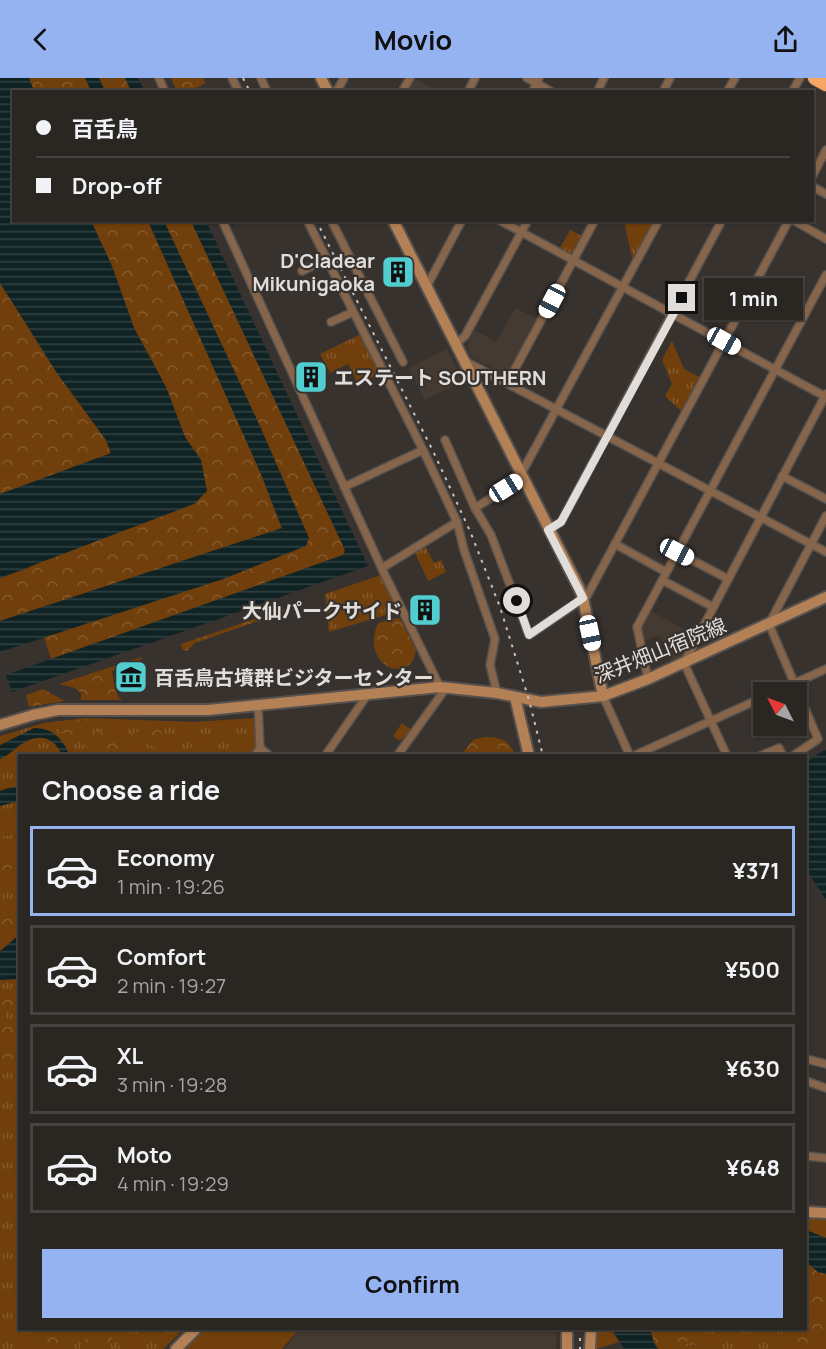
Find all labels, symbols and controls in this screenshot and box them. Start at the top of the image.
text: Movio [374,21,452,58]
icon: back [24,23,57,56]
icon: share [769,23,802,56]
text: 百舌鳥 [72,114,138,144]
text: Drop-off [72,171,162,201]
place label: D'Cladear Mikunigaoka [252,247,375,297]
building icon: D'Cladear Mikunigaoka [380,254,416,290]
callout: 1 min [703,277,802,319]
car [536,281,568,321]
route end [668,284,695,311]
text: 1 min [729,285,778,312]
car [704,324,744,358]
building icon: エステート SOUTHERN [293,359,329,395]
place label: エステート SOUTHERN [334,364,546,391]
car [486,471,526,505]
car [657,536,697,568]
route start [503,587,530,614]
building icon: 大仙パークサイド [407,592,443,628]
place label: 大仙パークサイド [242,597,402,624]
street label: 深井畑山宿院線 [590,611,730,689]
car [577,614,603,652]
museum icon: 百舌鳥古墳群ビジターセンター [113,659,149,695]
place label: 百舌鳥古墳群ビジターセンター [154,664,434,691]
north arrow [753,682,807,736]
map controls [753,682,807,736]
text: Choose a ride [42,771,220,808]
text: Economy [117,843,215,873]
icon: car [45,844,99,898]
text: ¥371 [732,856,780,886]
text: 1 min · 19:26 [117,873,225,900]
text: Comfort [117,942,206,972]
icon: car [45,943,99,997]
text: ¥500 [725,955,780,985]
text: 2 min · 19:27 [117,972,226,999]
text: XL [117,1041,143,1071]
icon: car [45,1042,99,1096]
text: ¥630 [726,1054,780,1084]
text: 3 min · 19:28 [117,1071,227,1098]
text: Moto [117,1140,172,1170]
icon: car [45,1141,99,1195]
text: ¥648 [726,1153,780,1183]
text: 4 min · 19:29 [117,1170,229,1197]
button: Confirm [42,1249,783,1318]

